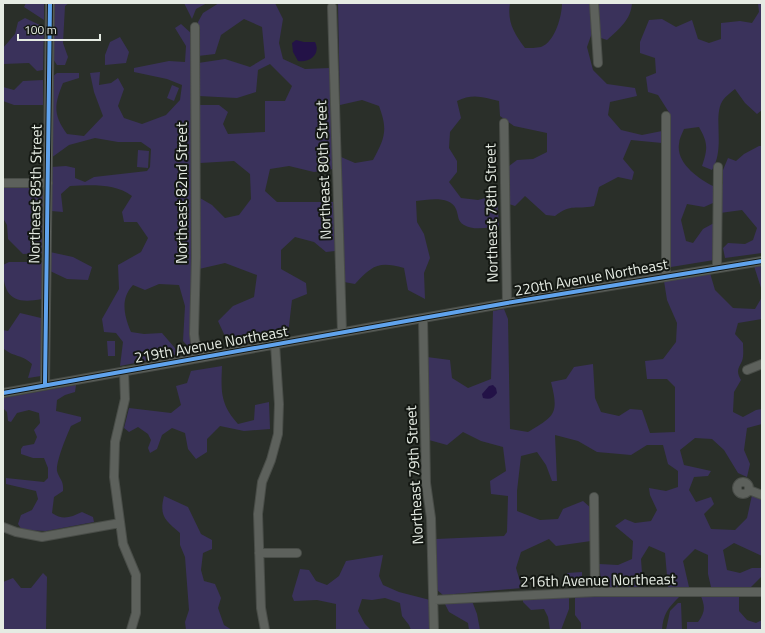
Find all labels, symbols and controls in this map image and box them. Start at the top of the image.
scale bar [18,16,100,42]
text: 100 m [24,20,57,39]
street label: Northeast 80th Street [309,99,337,240]
street label: Northeast 82nd Street [170,121,193,264]
street label: Northeast 85th Street [22,123,48,264]
street label: Northeast 78th Street [478,142,504,283]
street label: 220th Avenue Northeast [512,252,670,302]
street label: 219th Avenue Northeast [132,319,290,369]
street label: Northeast 79th Street [399,404,429,545]
street label: 216th Avenue Northeast [520,567,677,593]

